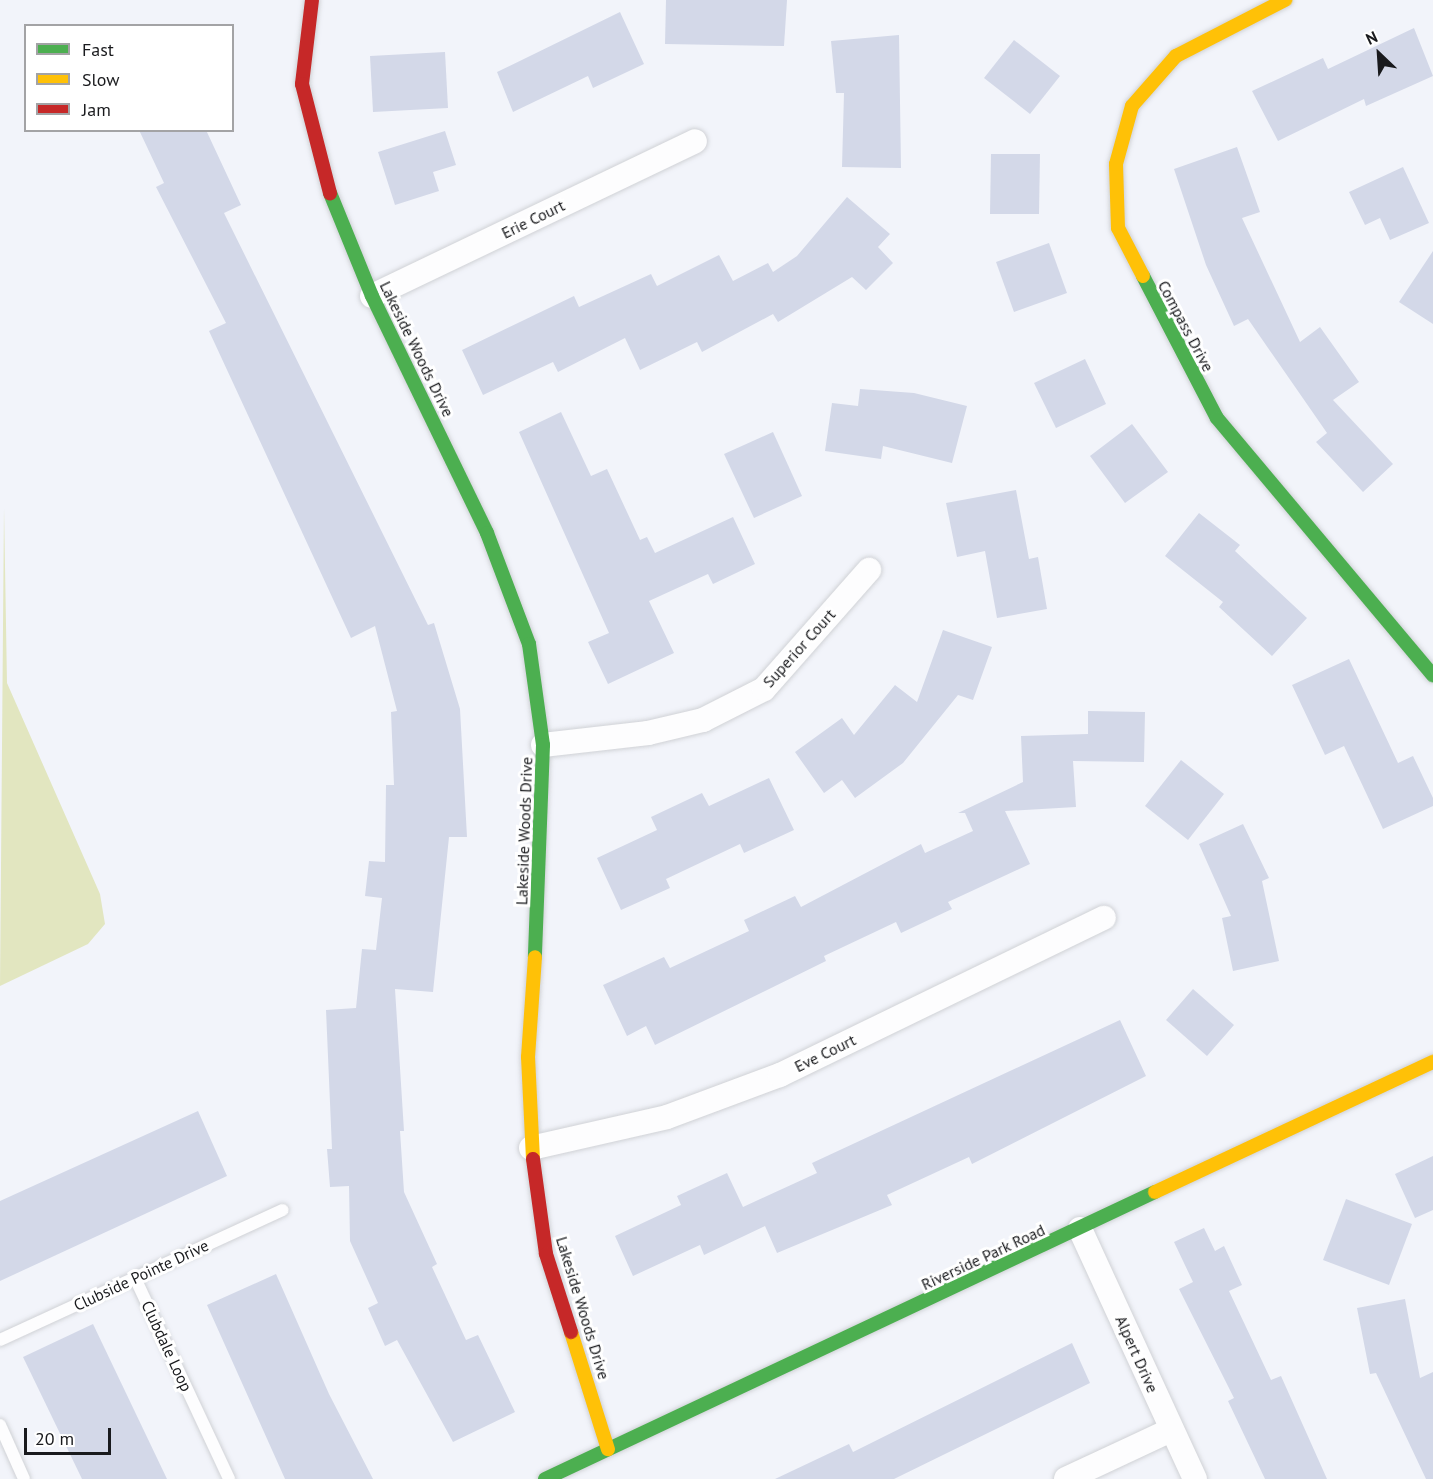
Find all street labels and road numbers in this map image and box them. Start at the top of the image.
street label: Erie Court [498,196,568,242]
street label: Compass Drive [1154,277,1218,375]
street label: Lakeside Woods Drive [376,278,458,420]
street label: Superior Court [759,605,839,691]
street label: Lakeside Woods Drive [512,756,536,906]
street label: Eve Court [791,1030,859,1076]
street label: Riverside Park Road [918,1220,1048,1294]
street label: Lakeside Woods Drive [552,1234,614,1382]
street label: Clubside Pointe Drive [71,1235,211,1315]
street label: Clubdale Loop [138,1298,196,1394]
street label: Alpert Drive [1111,1313,1163,1395]

